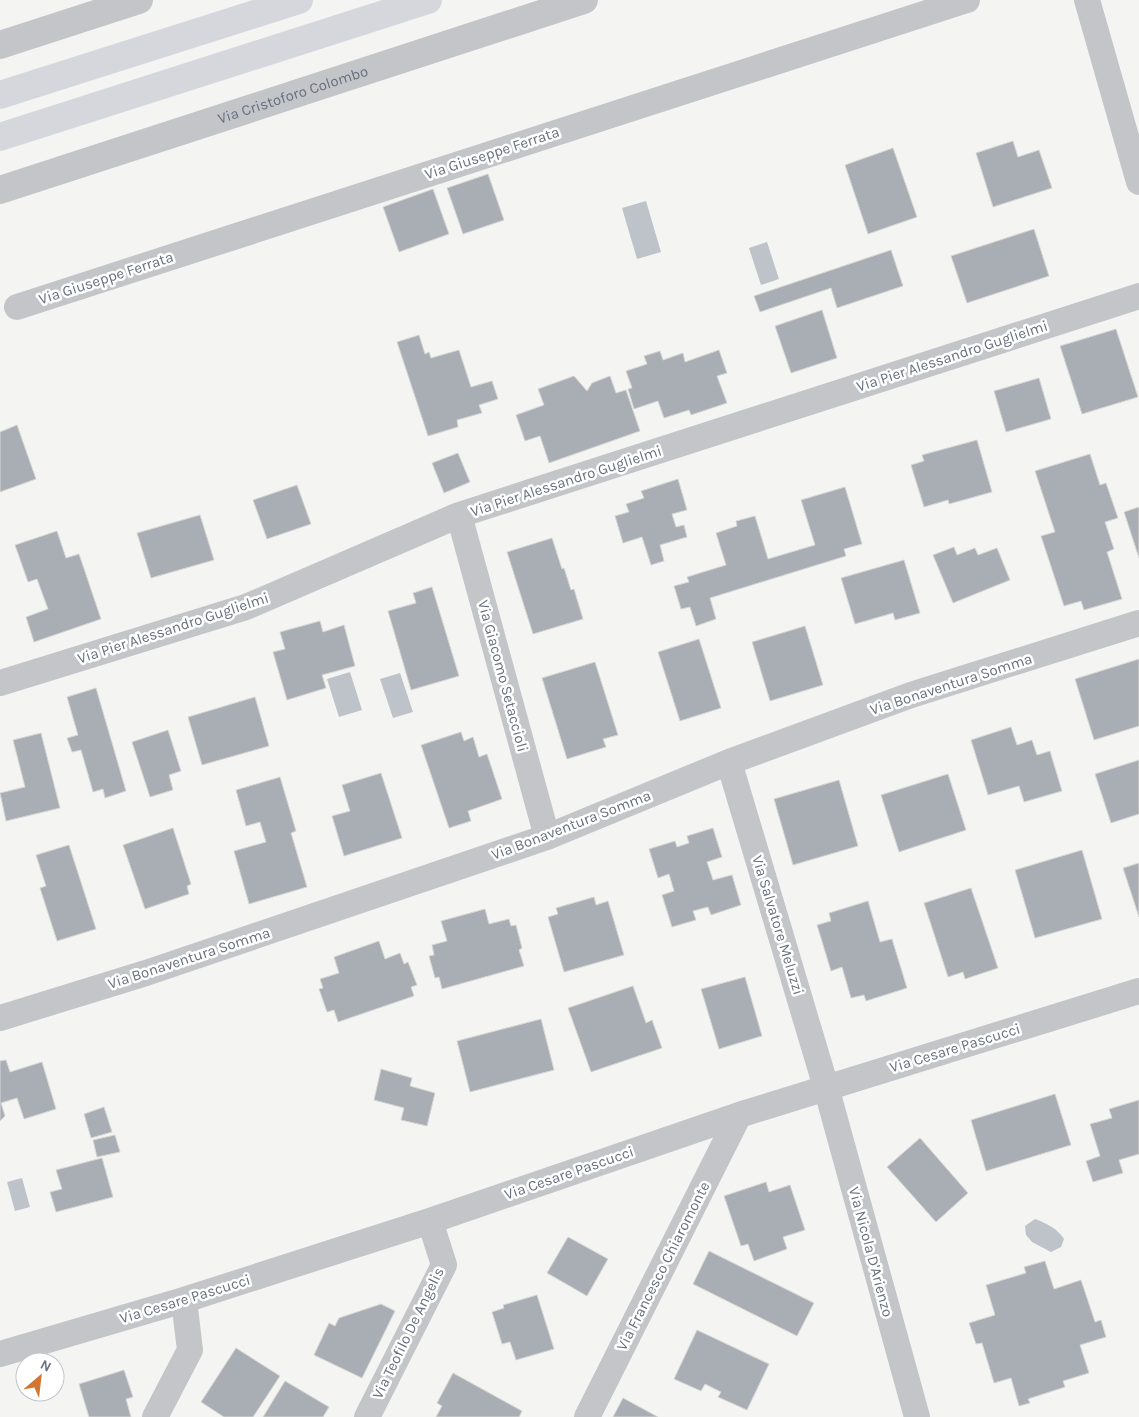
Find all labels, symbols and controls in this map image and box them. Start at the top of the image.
street label: Via Cristoforo Colombo [215,62,370,128]
street label: Via Giuseppe Ferrata [422,123,562,183]
street label: Via Giuseppe Ferrata [36,248,176,308]
street label: Via Pier Alessandro Guglielmi [854,317,1050,395]
street label: Via Pier Alessandro Guglielmi [468,442,664,520]
street label: Via Pier Alessandro Guglielmi [75,589,271,667]
street label: Via Giacomo Setaccioli [474,598,532,754]
street label: Via Bonaventura Somma [868,649,1034,719]
street label: Via Bonaventura Somma [489,786,653,864]
street label: Via Salvatore Meluzzi [748,853,808,997]
street label: Via Bonaventura Somma [106,923,272,993]
street label: Via Cesare Pascucci [887,1020,1023,1076]
street label: Via Cesare Pascucci [502,1142,636,1204]
street label: Via Francesco Chiaromonte [612,1178,714,1354]
street label: Via Nicola D'Arienzo [845,1185,897,1319]
street label: Via Teofilo De Angelis [368,1264,448,1402]
street label: Via Cesare Pascucci [117,1271,253,1327]
north arrow [15,1352,65,1402]
text: N [37,1356,54,1376]

